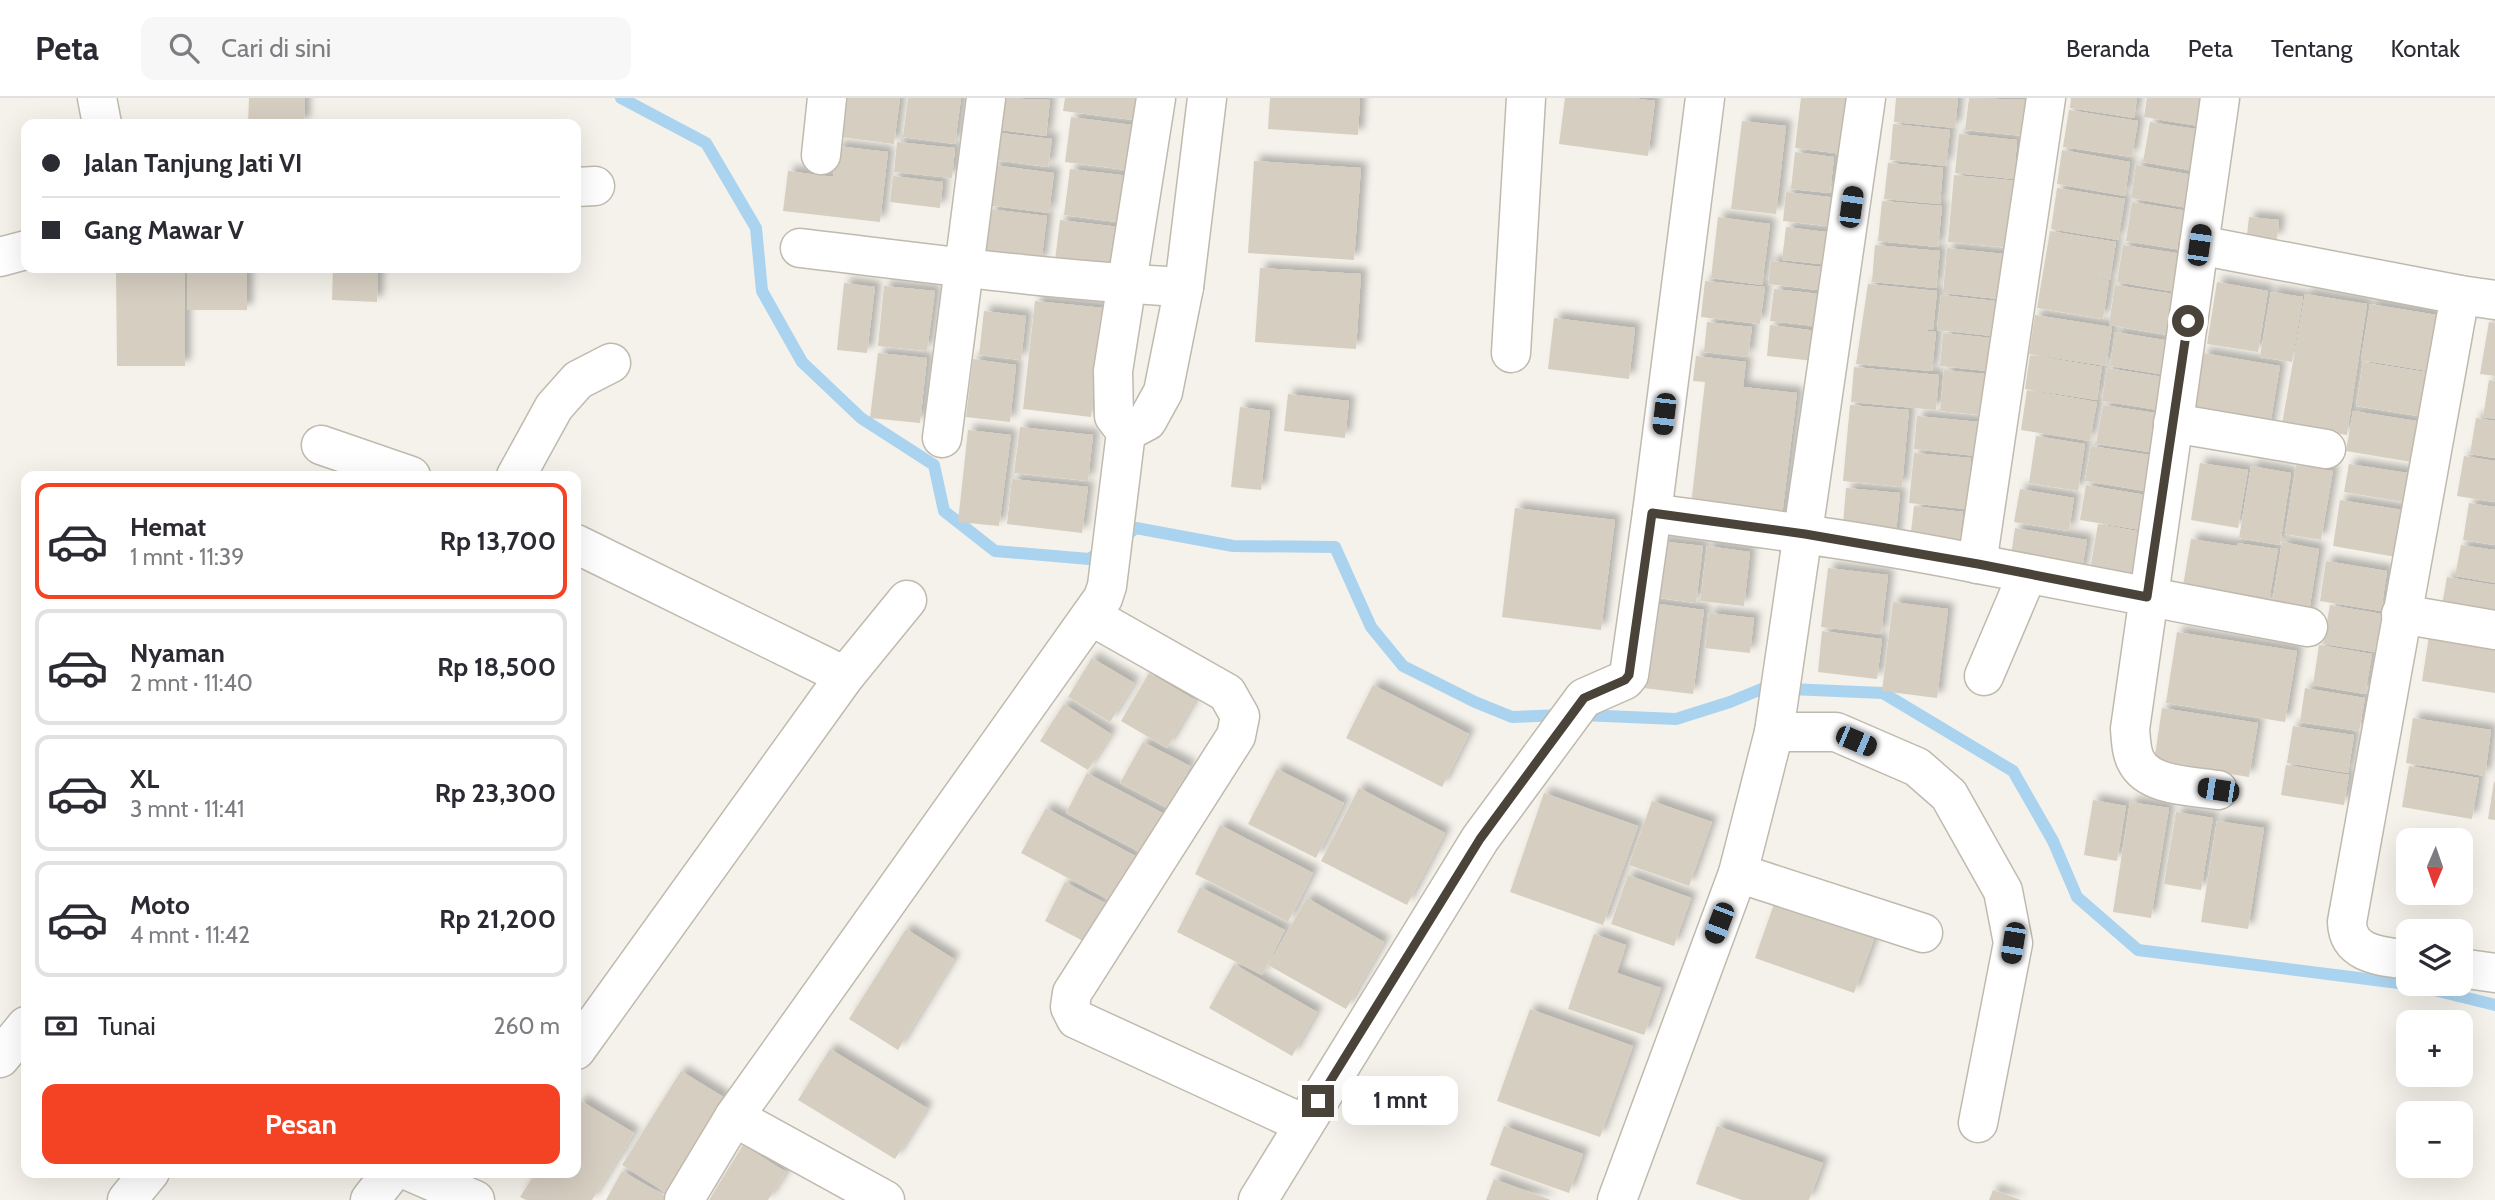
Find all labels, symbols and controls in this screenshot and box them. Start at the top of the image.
search box [141,17,631,80]
text: Peta [35,28,99,68]
icon: search [165,29,203,67]
text: Cari di sini [221,32,331,64]
text: Beranda [2066,34,2150,63]
text: Peta [2188,34,2233,63]
text: Tentang [2271,34,2352,63]
text: Kontak [2390,34,2460,63]
text: Jalan Tanjung Jati VI [84,147,302,179]
car [1838,185,1865,229]
text: Gang Mawar V [84,214,244,246]
car [2186,223,2213,267]
route start [2172,305,2204,337]
car [1652,392,1677,436]
icon: car [46,510,109,573]
text: Hemat [130,511,206,543]
text: Rp 13,700 [440,525,556,557]
text: 1 mnt · 11:39 [130,543,244,571]
icon: car [46,636,109,699]
text: Nyaman [130,637,225,669]
text: Rp 18,500 [437,651,556,683]
text: 2 mnt · 11:40 [130,669,253,697]
car [1833,723,1880,759]
icon: car [46,762,109,825]
text: XL [130,763,159,795]
car [2196,776,2241,804]
text: Rp 23,300 [435,777,556,809]
text: 3 mnt · 11:41 [130,795,245,823]
north arrow [2396,828,2473,905]
map controls [2396,828,2473,1178]
icon: car [46,888,109,951]
text: Moto [130,889,190,921]
car [1702,900,1737,946]
text: Rp 21,200 [439,903,556,935]
button: layers [2396,919,2473,996]
text: 4 mnt · 11:42 [130,921,250,949]
car [2000,921,2027,965]
icon: cash [42,1007,80,1045]
text: Tunai [98,1010,156,1042]
button: + [2396,1010,2473,1087]
text: 260 m [493,1012,560,1040]
callout: 1 mnt [1342,1076,1458,1126]
button: Pesan [42,1084,560,1164]
route end [1302,1085,1334,1117]
text: 1 mnt [1373,1086,1427,1114]
button: − [2396,1101,2473,1178]

